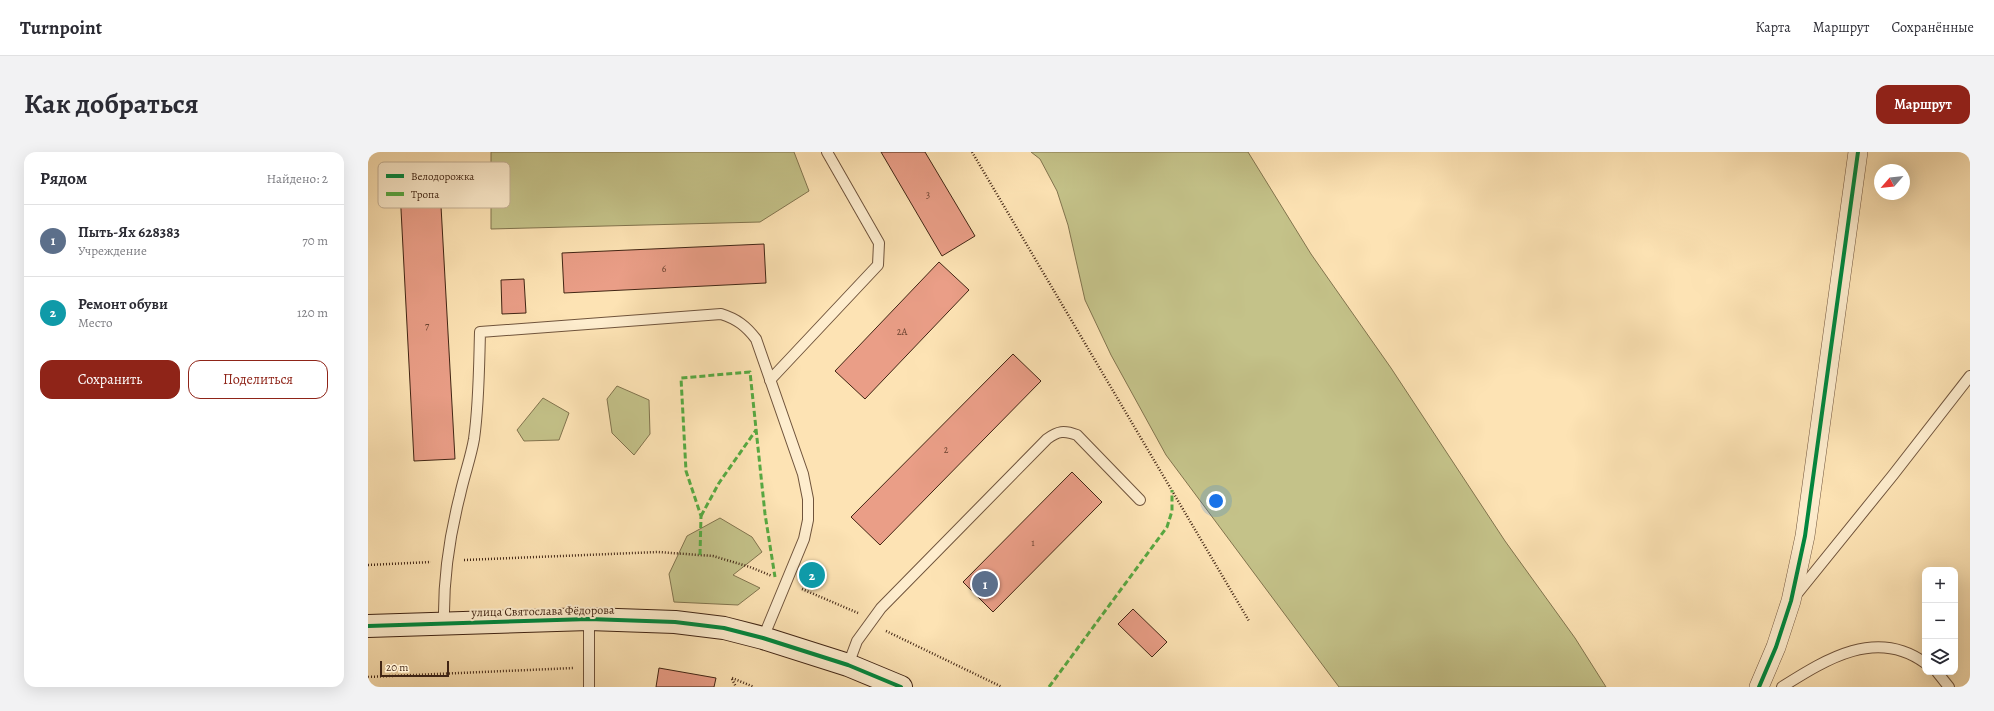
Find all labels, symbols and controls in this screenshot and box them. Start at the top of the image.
text: Turnpoint [20,15,102,41]
text: Карта [1756,18,1791,37]
text: Маршрут [1813,18,1869,37]
text: Сохранённые [1891,18,1974,37]
text: Как добраться [24,85,199,123]
button: Маршрут [1876,85,1970,124]
legend [378,162,510,208]
north arrow [1874,164,1910,200]
text: Рядом [40,167,87,190]
text: Велодорожка [411,169,475,184]
text: Найдено: 2 [267,170,328,187]
text: Тропа [411,187,440,202]
house number: 3 [926,188,930,201]
text: Пыть-Ях 628383 [78,222,180,242]
text: 1 [51,232,55,249]
text: 70 m [302,232,328,249]
text: Учреждение [78,242,147,259]
house number: 6 [662,262,667,275]
text: Ремонт обуви [78,294,168,314]
text: 2 [50,304,56,321]
text: 120 m [297,304,328,321]
text: Место [78,314,113,331]
house number: 7 [425,319,430,332]
house number: 2А [897,325,907,338]
button: Сохранить [40,360,180,399]
button: Поделиться [188,360,328,399]
house number: 2 [944,443,949,456]
your location [1206,491,1226,511]
house number: 1 [1031,536,1035,549]
pin: 2 [799,560,825,590]
map controls [1922,567,1958,675]
button: + [1922,567,1958,603]
pin: 1 [972,569,998,599]
street label: улица Святослава Фёдорова [470,602,615,620]
button: − [1922,603,1958,639]
button: layers [1922,639,1958,675]
scale bar [380,659,449,678]
text: 20 m [386,660,408,675]

